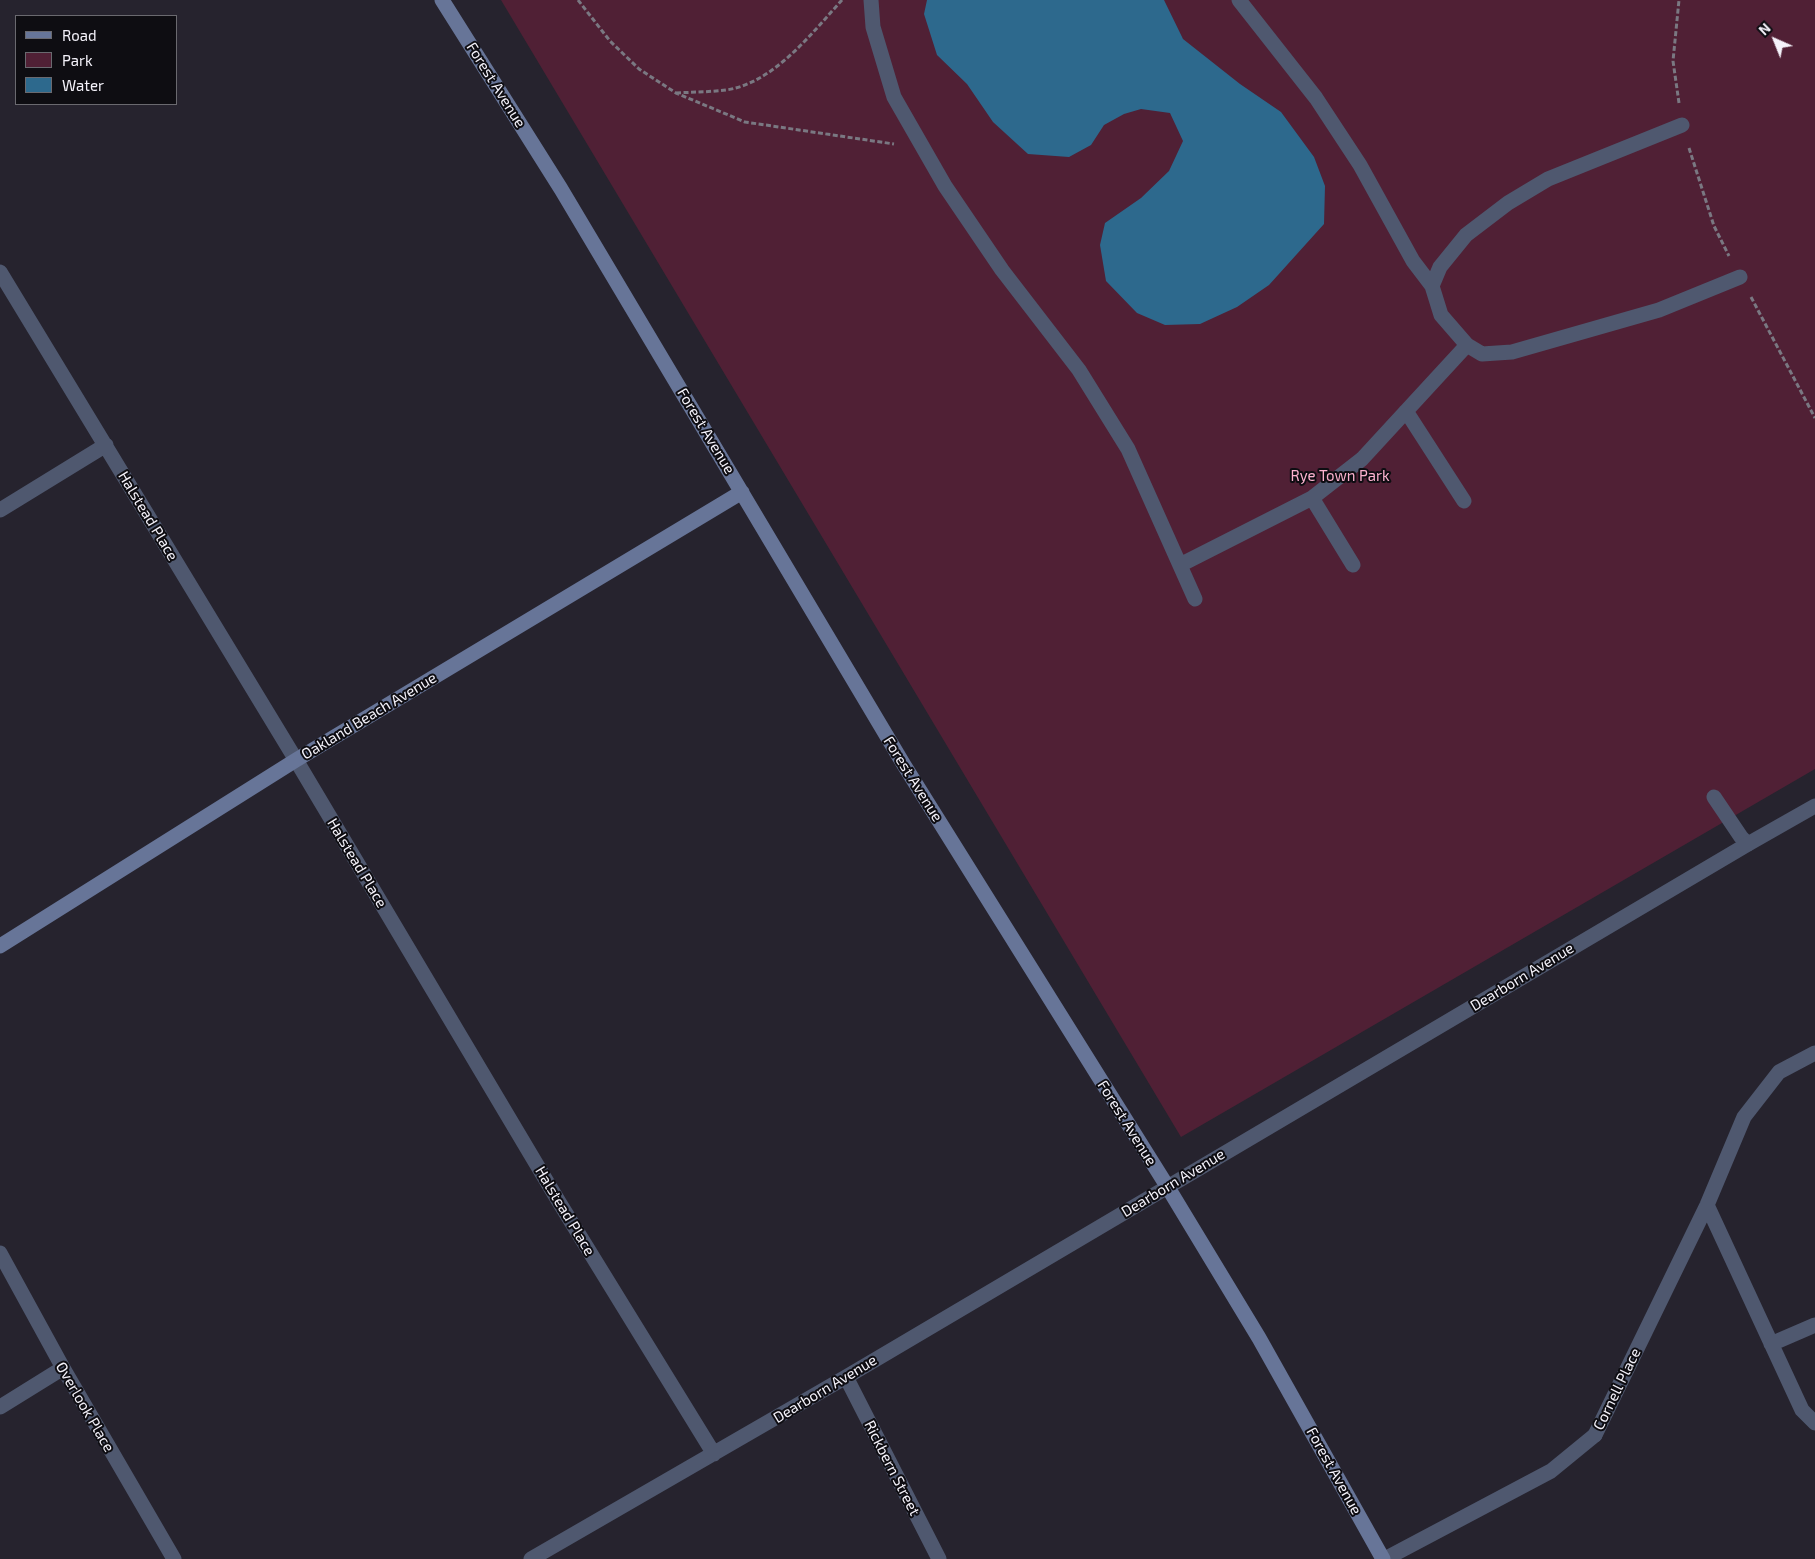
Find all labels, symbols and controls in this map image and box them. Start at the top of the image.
legend [15,15,178,105]
north arrow [1750,15,1800,65]
text: N [1755,19,1774,38]
text: Road [62,26,97,44]
street label: Forest Avenue [463,39,529,131]
text: Park [62,51,93,69]
text: Water [62,76,104,94]
street label: Forest Avenue [673,385,739,477]
park label: Rye Town Park [1290,467,1390,485]
street label: Halstead Place [114,468,182,564]
street label: Oakland Beach Avenue [298,669,440,763]
street label: Forest Avenue [880,733,946,825]
street label: Halstead Place [323,815,391,911]
street label: Dearborn Avenue [1467,939,1577,1015]
street label: Forest Avenue [1094,1077,1160,1169]
street label: Dearborn Avenue [1118,1145,1228,1221]
street label: Halstead Place [531,1163,599,1259]
street label: Cornell Place [1589,1345,1645,1433]
street label: Dearborn Avenue [770,1351,880,1427]
street label: Overlook Place [52,1359,118,1455]
street label: Rickbern Street [860,1417,924,1519]
street label: Forest Avenue [1303,1424,1365,1518]

